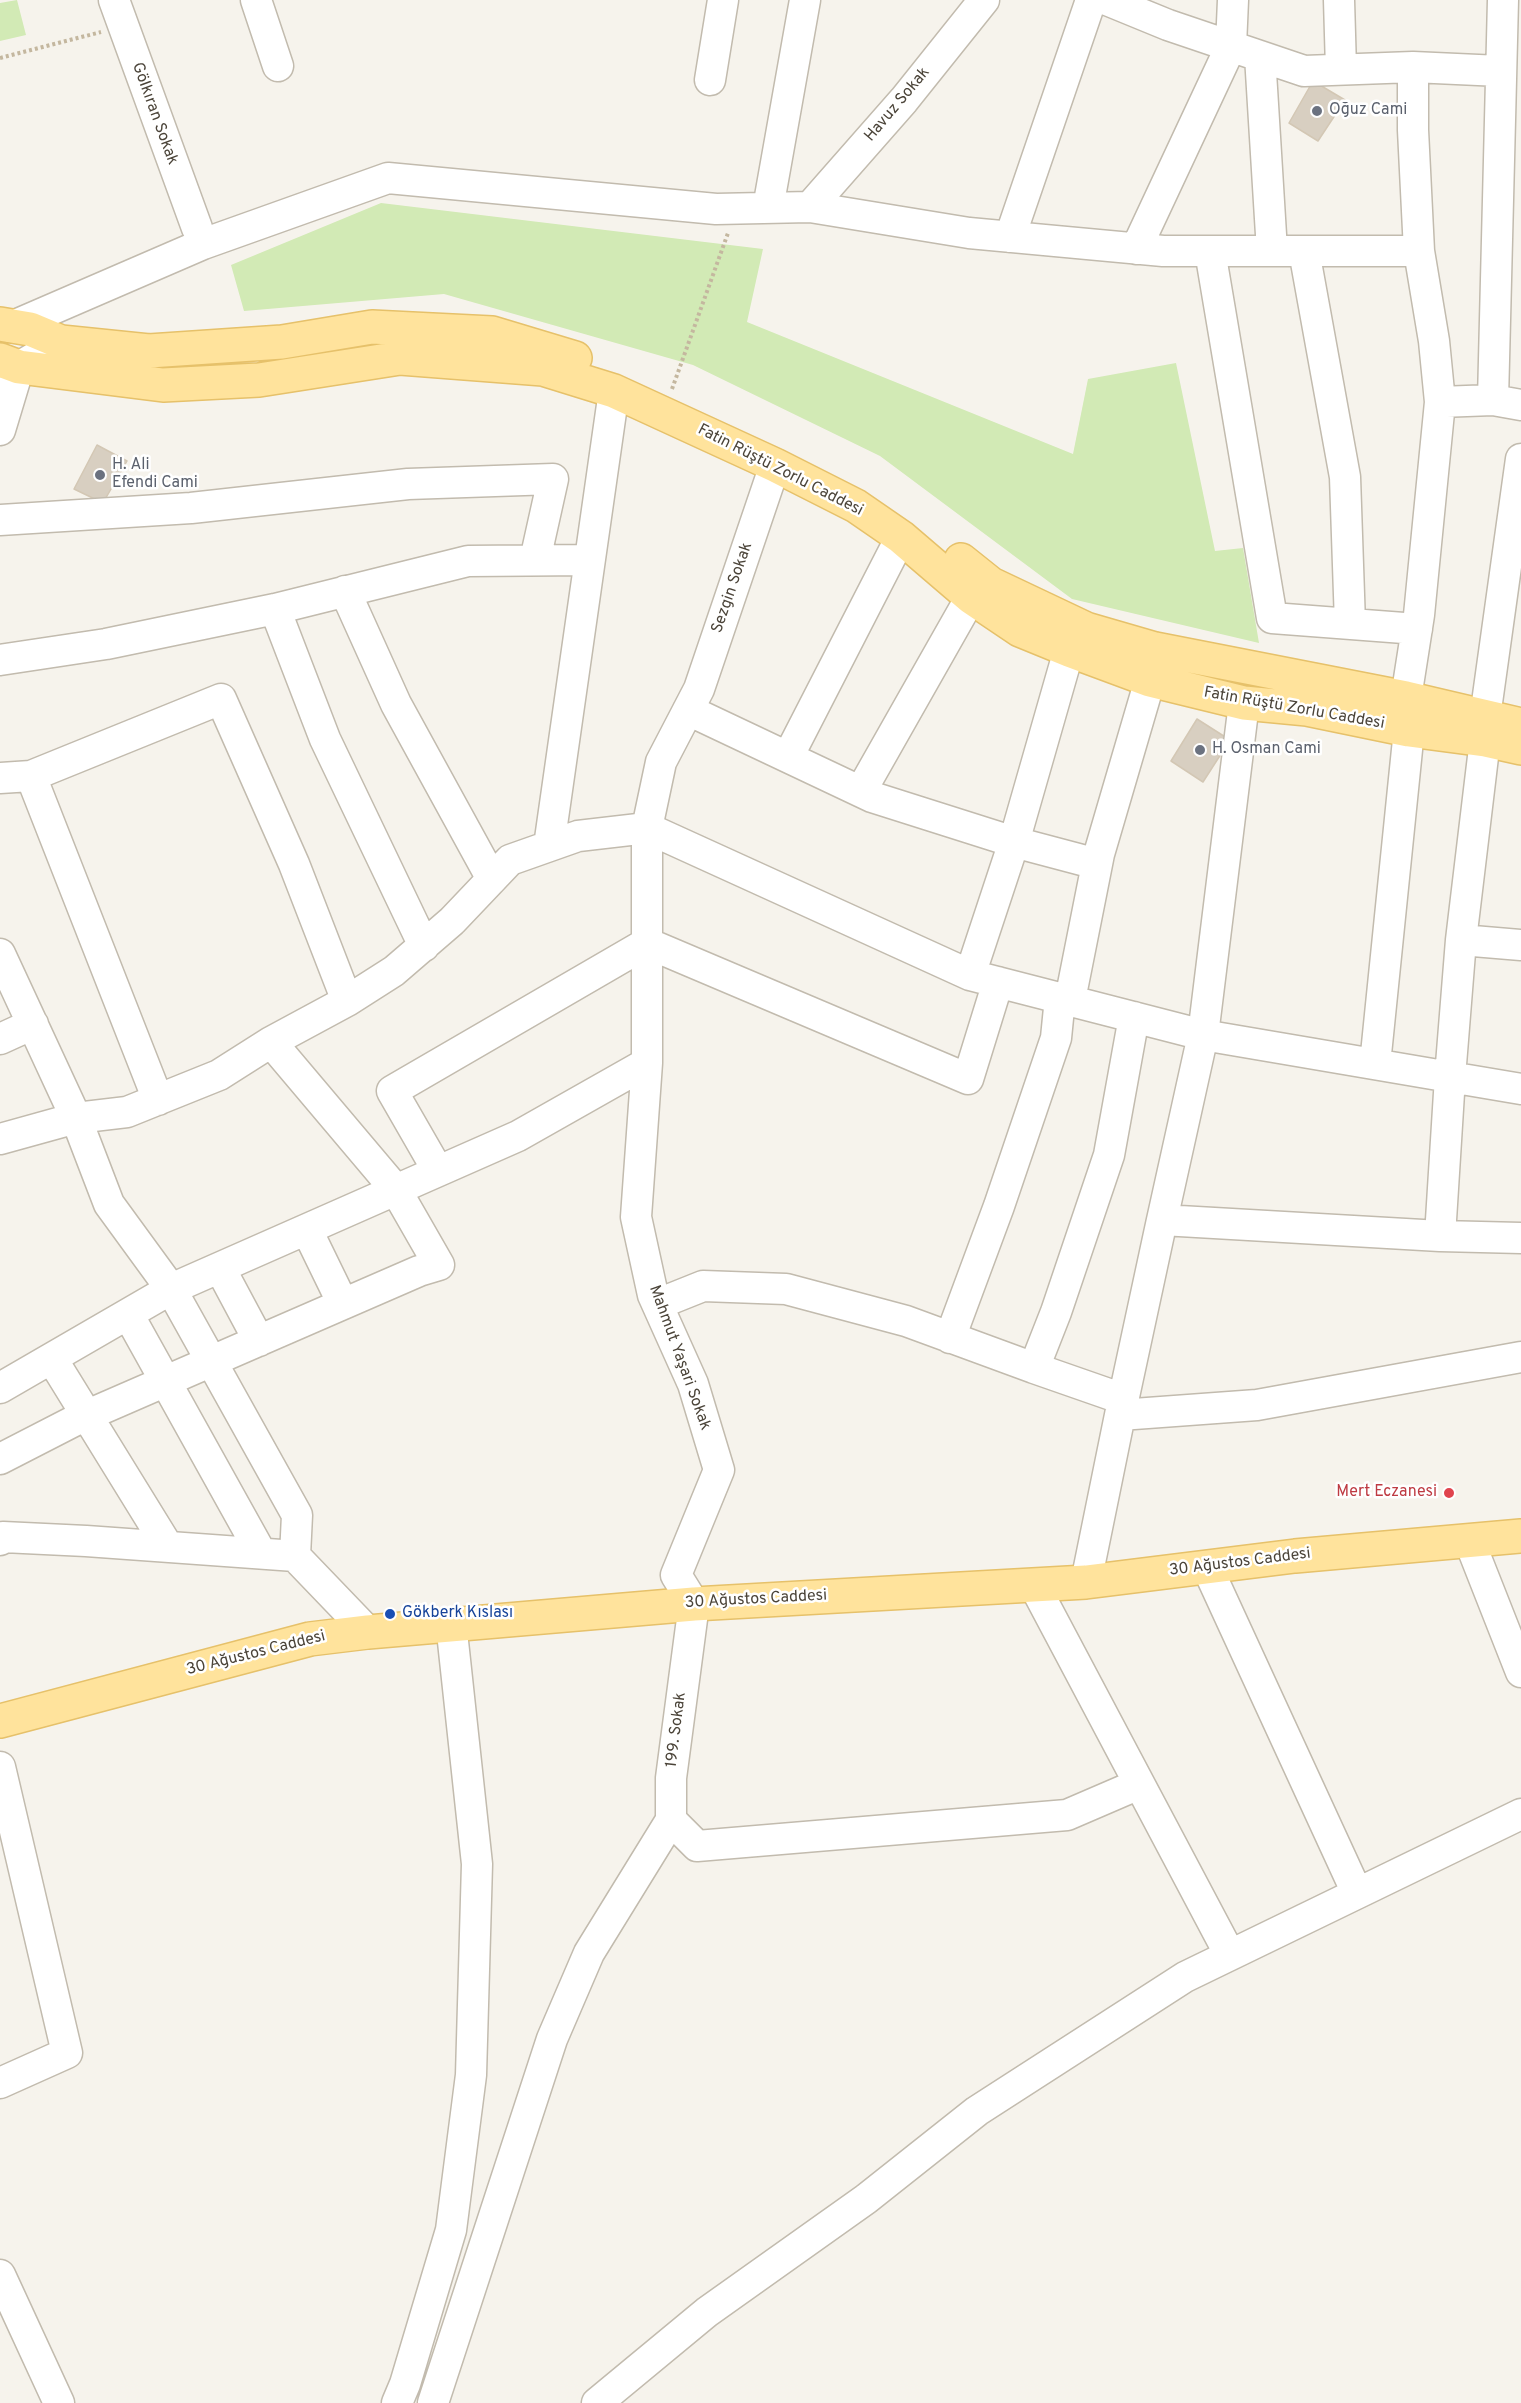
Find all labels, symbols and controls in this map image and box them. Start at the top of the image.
street label: Gölkıran Sokak [127,60,181,168]
street label: Havuz Sokak [861,64,935,146]
place label: Oğuz Cami [1329,101,1407,121]
marker: Oğuz Cami [1310,104,1324,118]
street label: Fatin Rüştü Zorlu Caddesi [694,421,866,521]
place label: H. Ali Efendi Cami [112,456,198,494]
marker: H. Ali Efendi Cami [93,468,107,482]
street label: Sezgin Sokak [709,540,757,636]
street label: Fatin Rüştü Zorlu Caddesi [1202,684,1386,734]
place label: H. Osman Cami [1212,740,1321,760]
marker: H. Osman Cami [1193,743,1207,757]
street label: Mahmut Yaşari Sokak [644,1283,714,1433]
place label: Mert Eczanesi [1336,1483,1437,1503]
marker: Mert Eczanesi [1442,1486,1456,1500]
street label: 30 Ağustos Caddesi [1168,1545,1312,1581]
street label: 30 Ağustos Caddesi [684,1587,828,1613]
place label: Gökberk Kıslası [402,1604,513,1624]
marker: Gökberk Kıslası [383,1607,397,1621]
street label: 30 Ağustos Caddesi [185,1627,327,1681]
street label: 199. Sokak [663,1691,691,1769]

